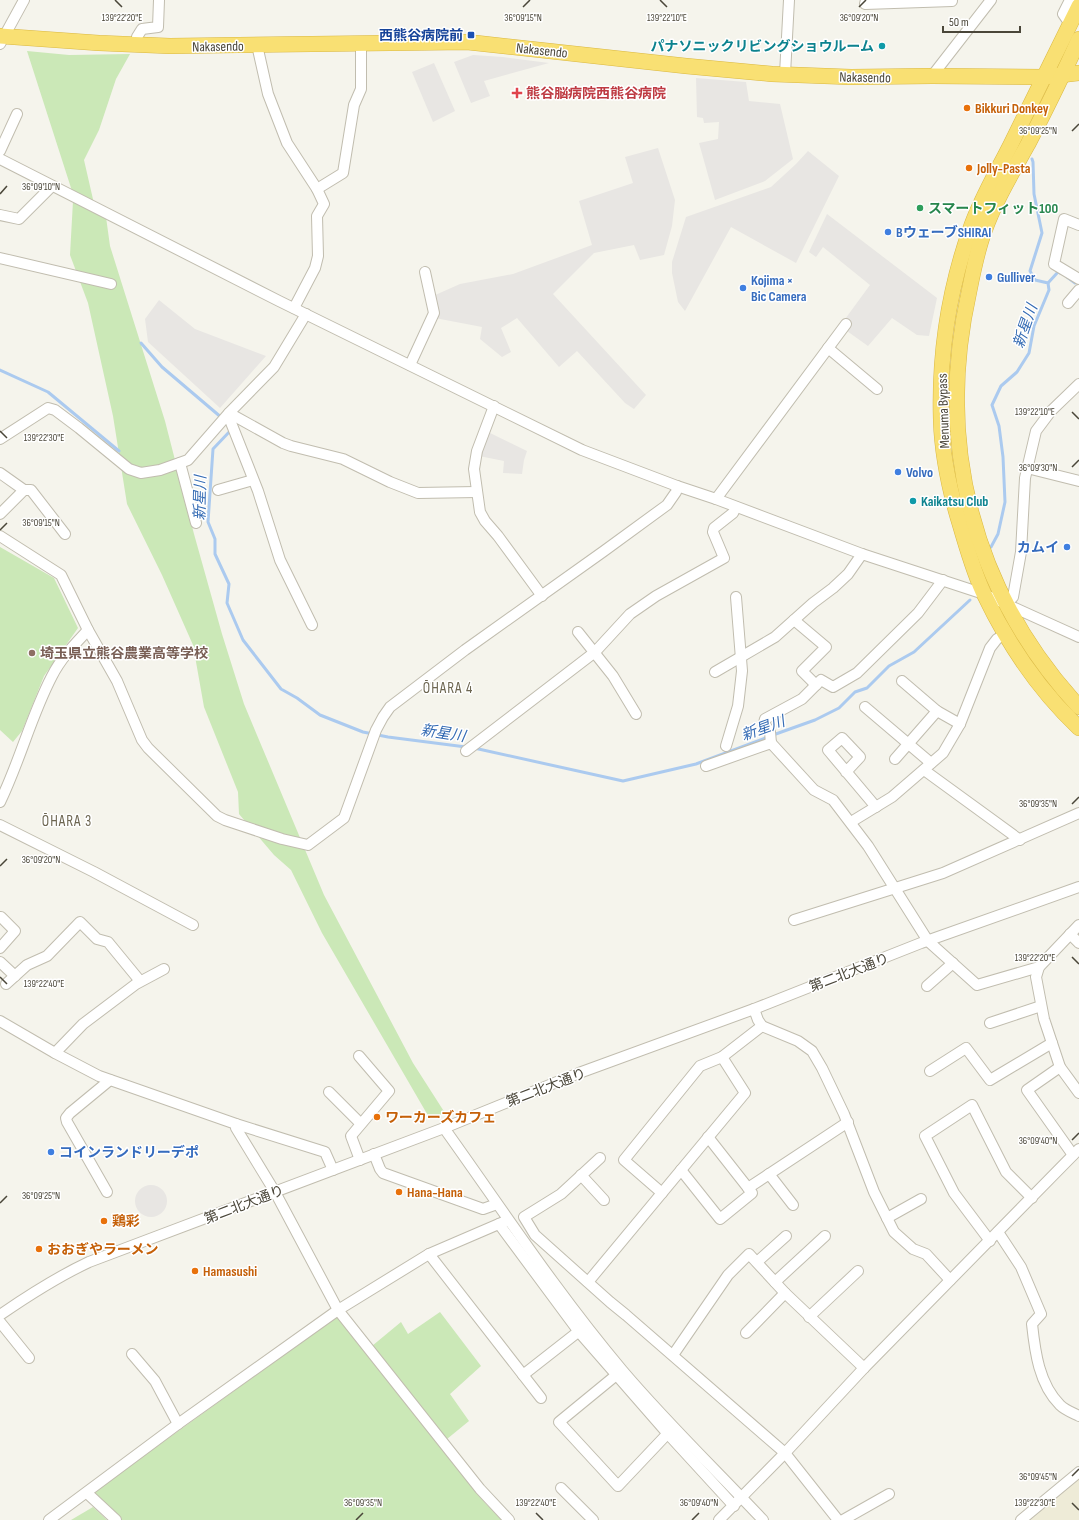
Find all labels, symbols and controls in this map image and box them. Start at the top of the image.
scale bar [943,8,1020,34]
text: 139°22'20"E [102,12,142,24]
text: 36°09'15"N [504,12,542,24]
text: 139°22'10"E [647,12,687,24]
text: 36°09'20"N [840,12,878,24]
text: 50 m [949,15,969,30]
place label: 西熊谷病院前 [379,27,463,44]
marker: 西熊谷病院前 [466,30,476,40]
street label: Nakasendo [192,38,244,55]
place label: パナソニックリビングショウルーム [650,38,874,55]
street label: Nakasendo [515,39,569,62]
marker: パナソニックリビングショウルーム [877,41,887,51]
street label: Nakasendo [839,69,891,86]
place label: 熊谷脳病院西熊谷病院 [526,85,666,102]
marker: 熊谷脳病院西熊谷病院 [511,87,523,99]
place label: Bikkuri Donkey [975,100,1049,117]
marker: Bikkuri Donkey [962,103,972,113]
text: 36°09'25"N [1019,125,1057,137]
place label: Jolly-Pasta [976,160,1031,177]
marker: Jolly-Pasta [964,163,974,173]
text: 36°09'10"N [22,181,60,193]
place label: スマートフィット100 [928,200,1058,217]
marker: スマートフィット100 [915,203,925,213]
place label: BウェーブSHIRAI [896,224,991,241]
marker: BウェーブSHIRAI [883,227,893,237]
place label: Gulliver [997,269,1036,286]
place label: Kojima × Bic Camera [751,272,807,305]
marker: Gulliver [984,272,994,282]
marker: Kojima × Bic Camera [738,283,748,293]
water label: 新星川 [1009,300,1042,351]
street label: Menuma Bypass [934,373,953,449]
text: 139°22'10"E [1015,406,1055,418]
text: 139°22'30"E [24,432,64,444]
text: 36°09'30"N [1019,462,1057,474]
place label: Volvo [906,464,933,481]
marker: Volvo [893,467,903,477]
water label: 新星川 [191,473,210,521]
place label: Kaikatsu Club [921,493,988,510]
marker: Kaikatsu Club [908,496,918,506]
text: 36°09'15"N [22,517,60,529]
place label: カムイ [1017,539,1059,556]
marker: カムイ [1062,542,1072,552]
place label: 埼玉県立熊谷農業高等学校 [40,645,208,662]
marker: 埼玉県立熊谷農業高等学校 [27,648,37,658]
district label: ŌHARA 4 [423,679,473,698]
water label: 新星川 [739,711,789,745]
water label: 新星川 [419,721,469,747]
text: 36°09'35"N [1019,798,1057,810]
district label: ŌHARA 3 [42,812,92,831]
text: 36°09'20"N [22,854,60,866]
street label: 第二北大通り [807,949,891,995]
text: 139°22'20"E [1015,952,1055,964]
text: 139°22'40"E [24,978,64,990]
street label: 第二北大通り [504,1064,588,1110]
place label: ワーカーズカフェ [385,1109,496,1126]
marker: ワーカーズカフェ [372,1112,382,1122]
text: 36°09'40"N [1019,1135,1057,1147]
place label: コインランドリーデポ [59,1144,199,1161]
marker: コインランドリーデポ [46,1147,56,1157]
street label: 第二北大通り [202,1181,286,1227]
place label: Hana-Hana [407,1184,463,1201]
marker: Hana-Hana [394,1187,404,1197]
text: 36°09'25"N [22,1190,60,1202]
place label: 鶏彩 [112,1213,140,1230]
marker: 鶏彩 [99,1216,109,1226]
place label: おおぎやラーメン [47,1241,158,1258]
marker: おおぎやラーメン [34,1244,44,1254]
place label: Hamasushi [203,1263,257,1280]
marker: Hamasushi [190,1266,200,1276]
text: 36°09'45"N [1019,1471,1057,1483]
text: 36°09'35"N [344,1497,382,1509]
text: 139°22'40"E [516,1497,556,1509]
text: 36°09'40"N [680,1497,718,1509]
text: 139°22'30"E [1015,1497,1055,1509]

